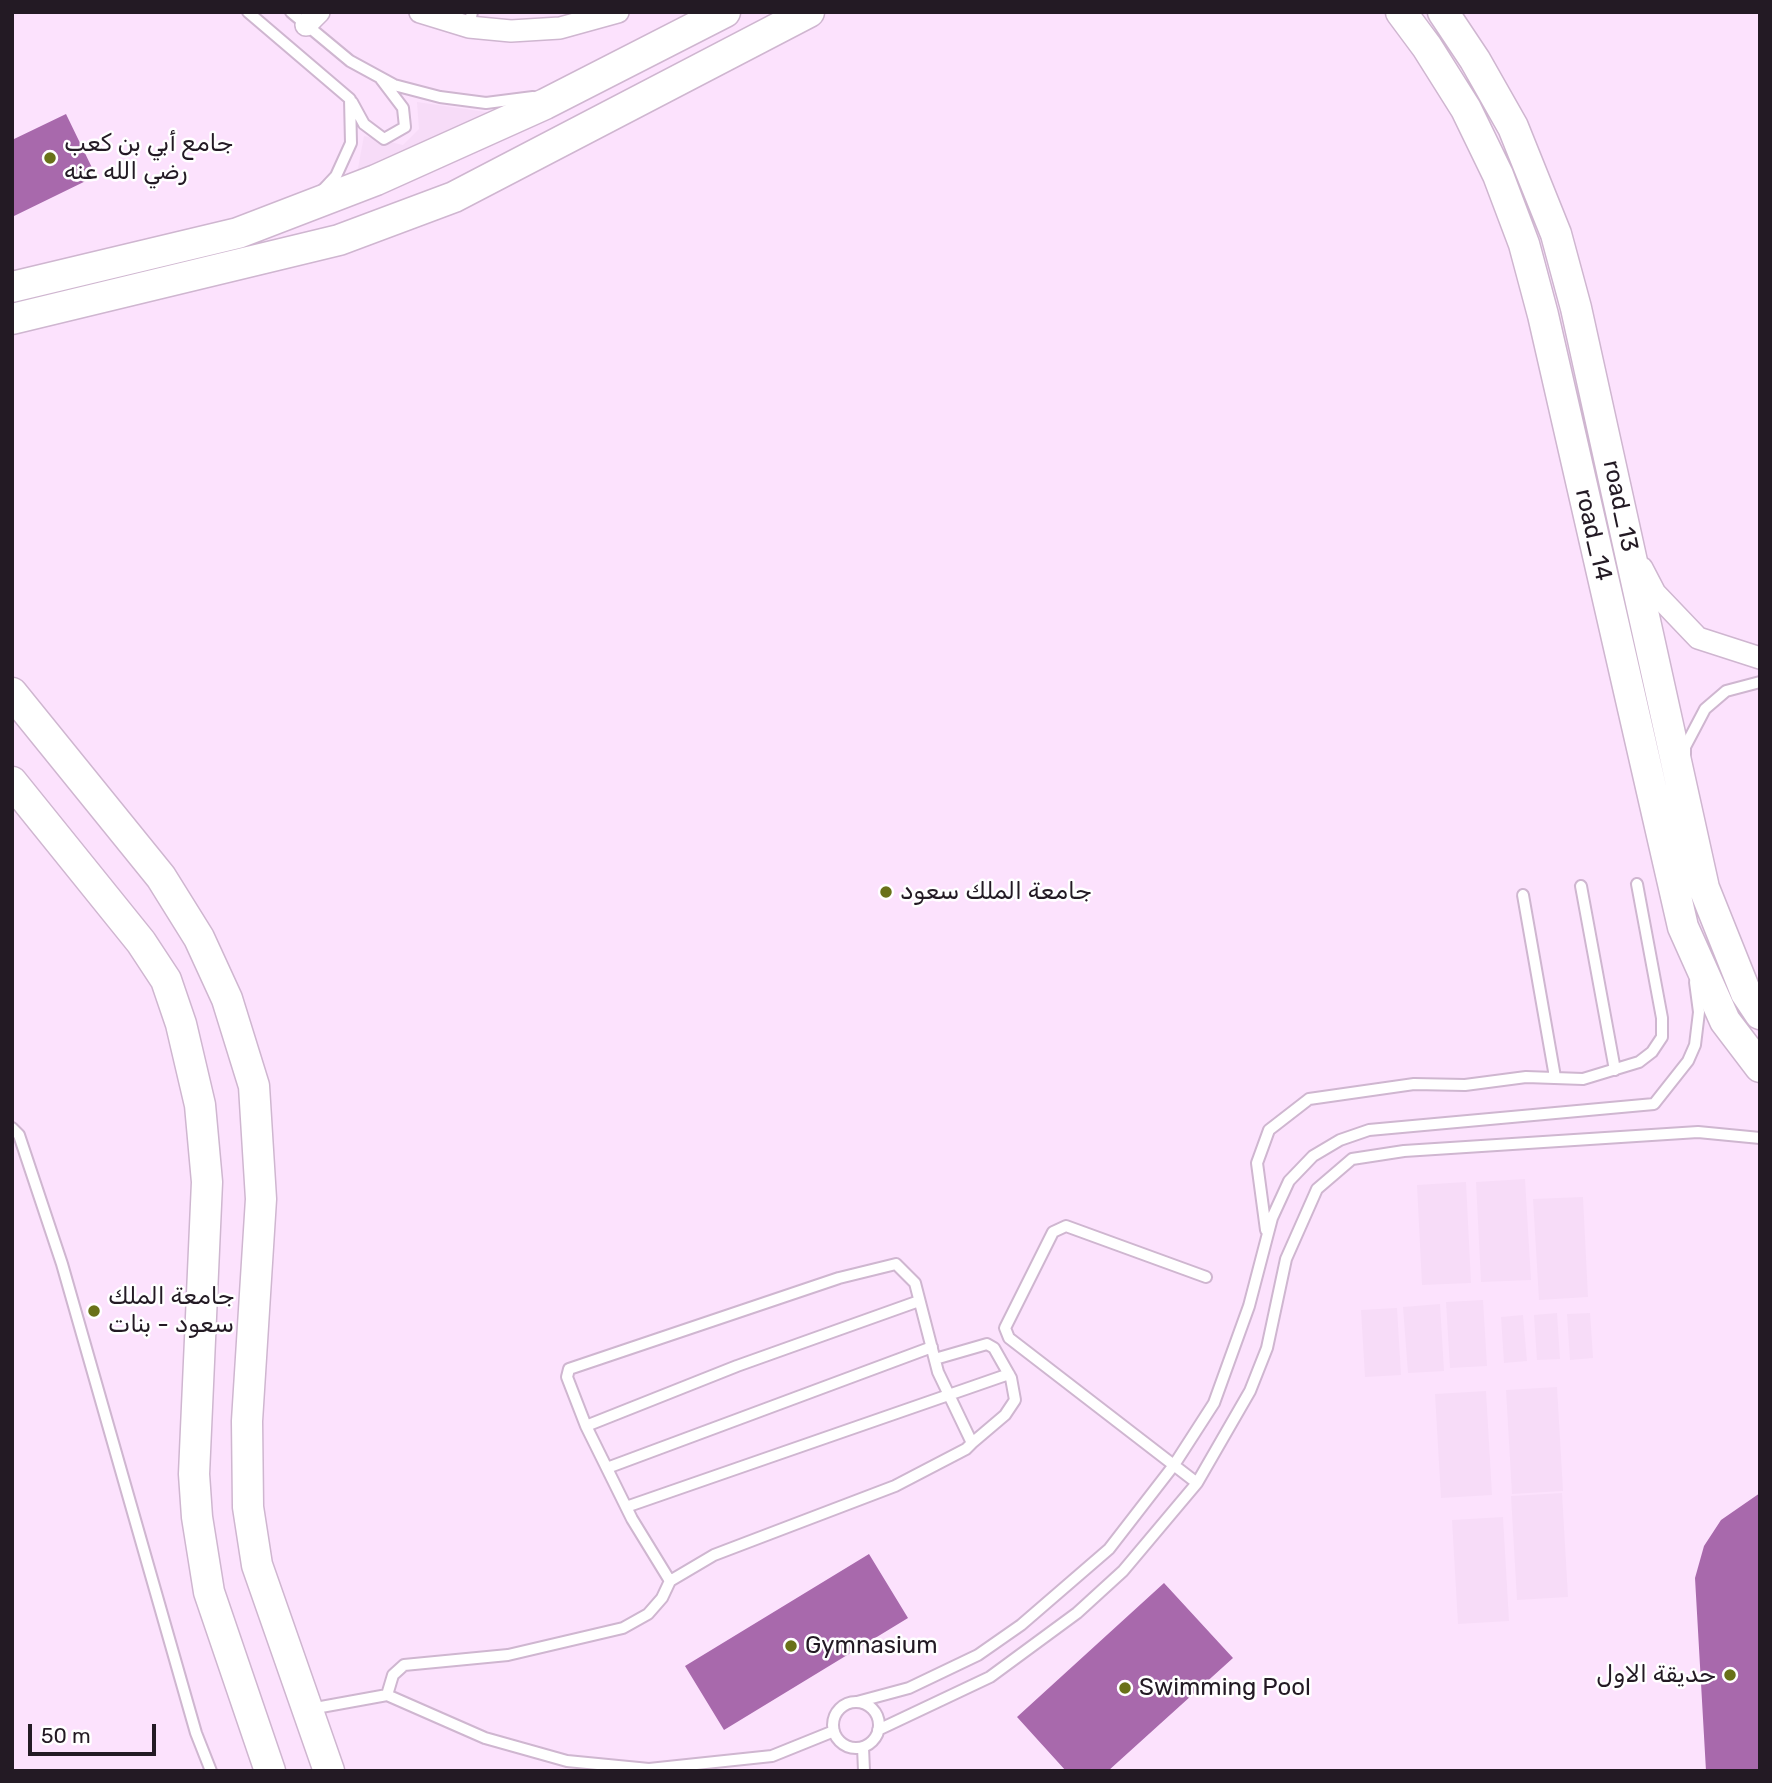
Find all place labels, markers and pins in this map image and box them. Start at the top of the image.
place label: جامع أبي بن كعب رضي الله عنه [64,130,233,186]
marker: جامع أبي بن كعب رضي الله عنه [42,150,58,166]
place label: جامعة الملك سعود [900,878,1092,906]
marker: جامعة الملك سعود [878,884,894,900]
place label: جامعة الملك سعود - بنات [108,1283,235,1339]
marker: جامعة الملك سعود - بنات [86,1303,102,1319]
place label: Gymnasium [805,1632,938,1660]
marker: Gymnasium [783,1638,799,1654]
place label: حديقة الاول [1596,1661,1716,1689]
marker: حديقة الاول [1722,1667,1738,1683]
place label: Swimming Pool [1139,1674,1311,1702]
marker: Swimming Pool [1117,1680,1133,1696]

